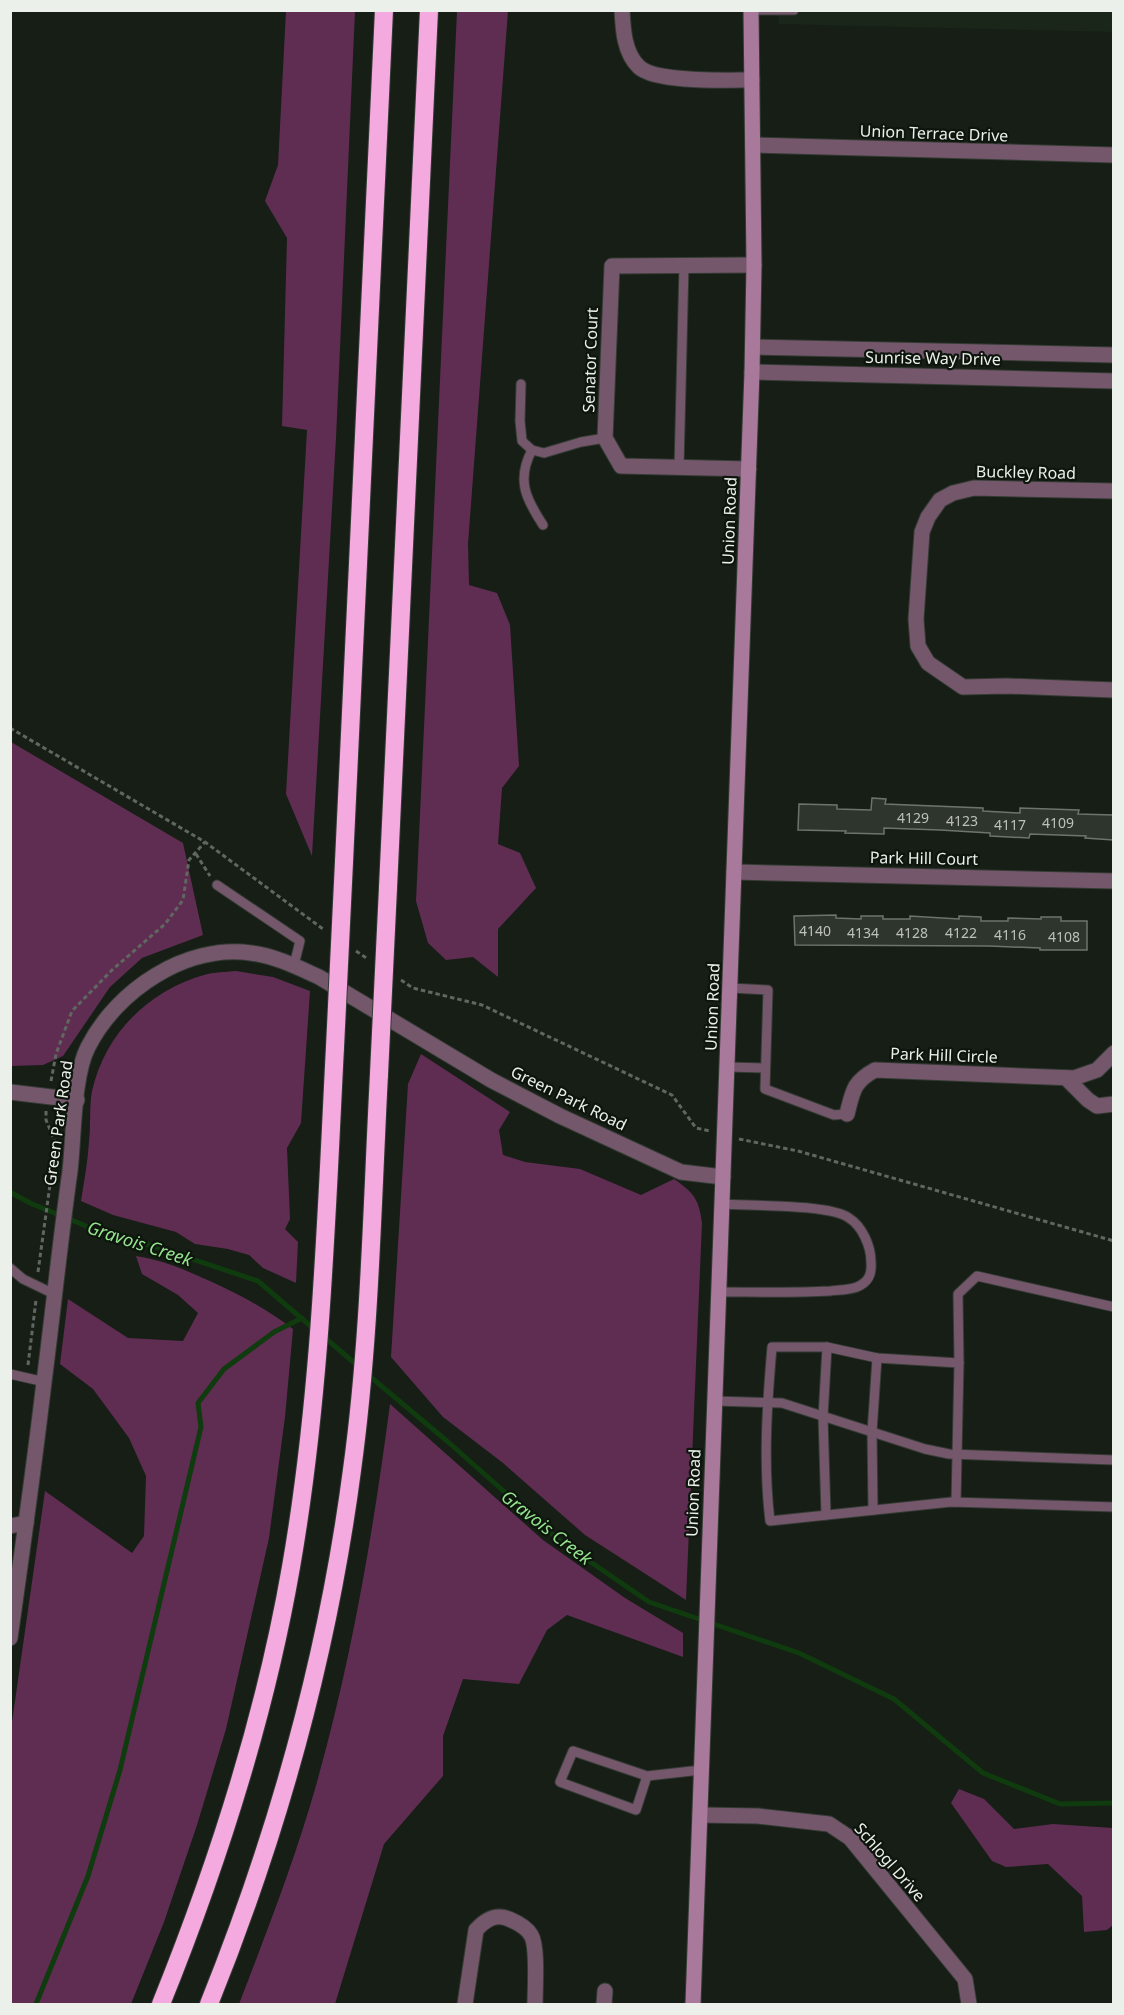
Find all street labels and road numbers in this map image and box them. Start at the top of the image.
street label: Union Terrace Drive [859,119,1009,147]
street label: Senator Court [577,307,603,413]
street label: Sunrise Way Drive [865,346,1001,370]
street label: Buckley Road [976,460,1076,484]
street label: Union Road [716,477,742,565]
street label: Park Hill Court [870,846,979,870]
street label: Union Road [699,963,725,1051]
street label: Park Hill Circle [890,1042,998,1068]
street label: Green Park Road [38,1059,78,1187]
street label: Green Park Road [507,1060,631,1136]
street label: Union Road [680,1449,706,1537]
street label: Schlogl Drive [850,1818,930,1906]

